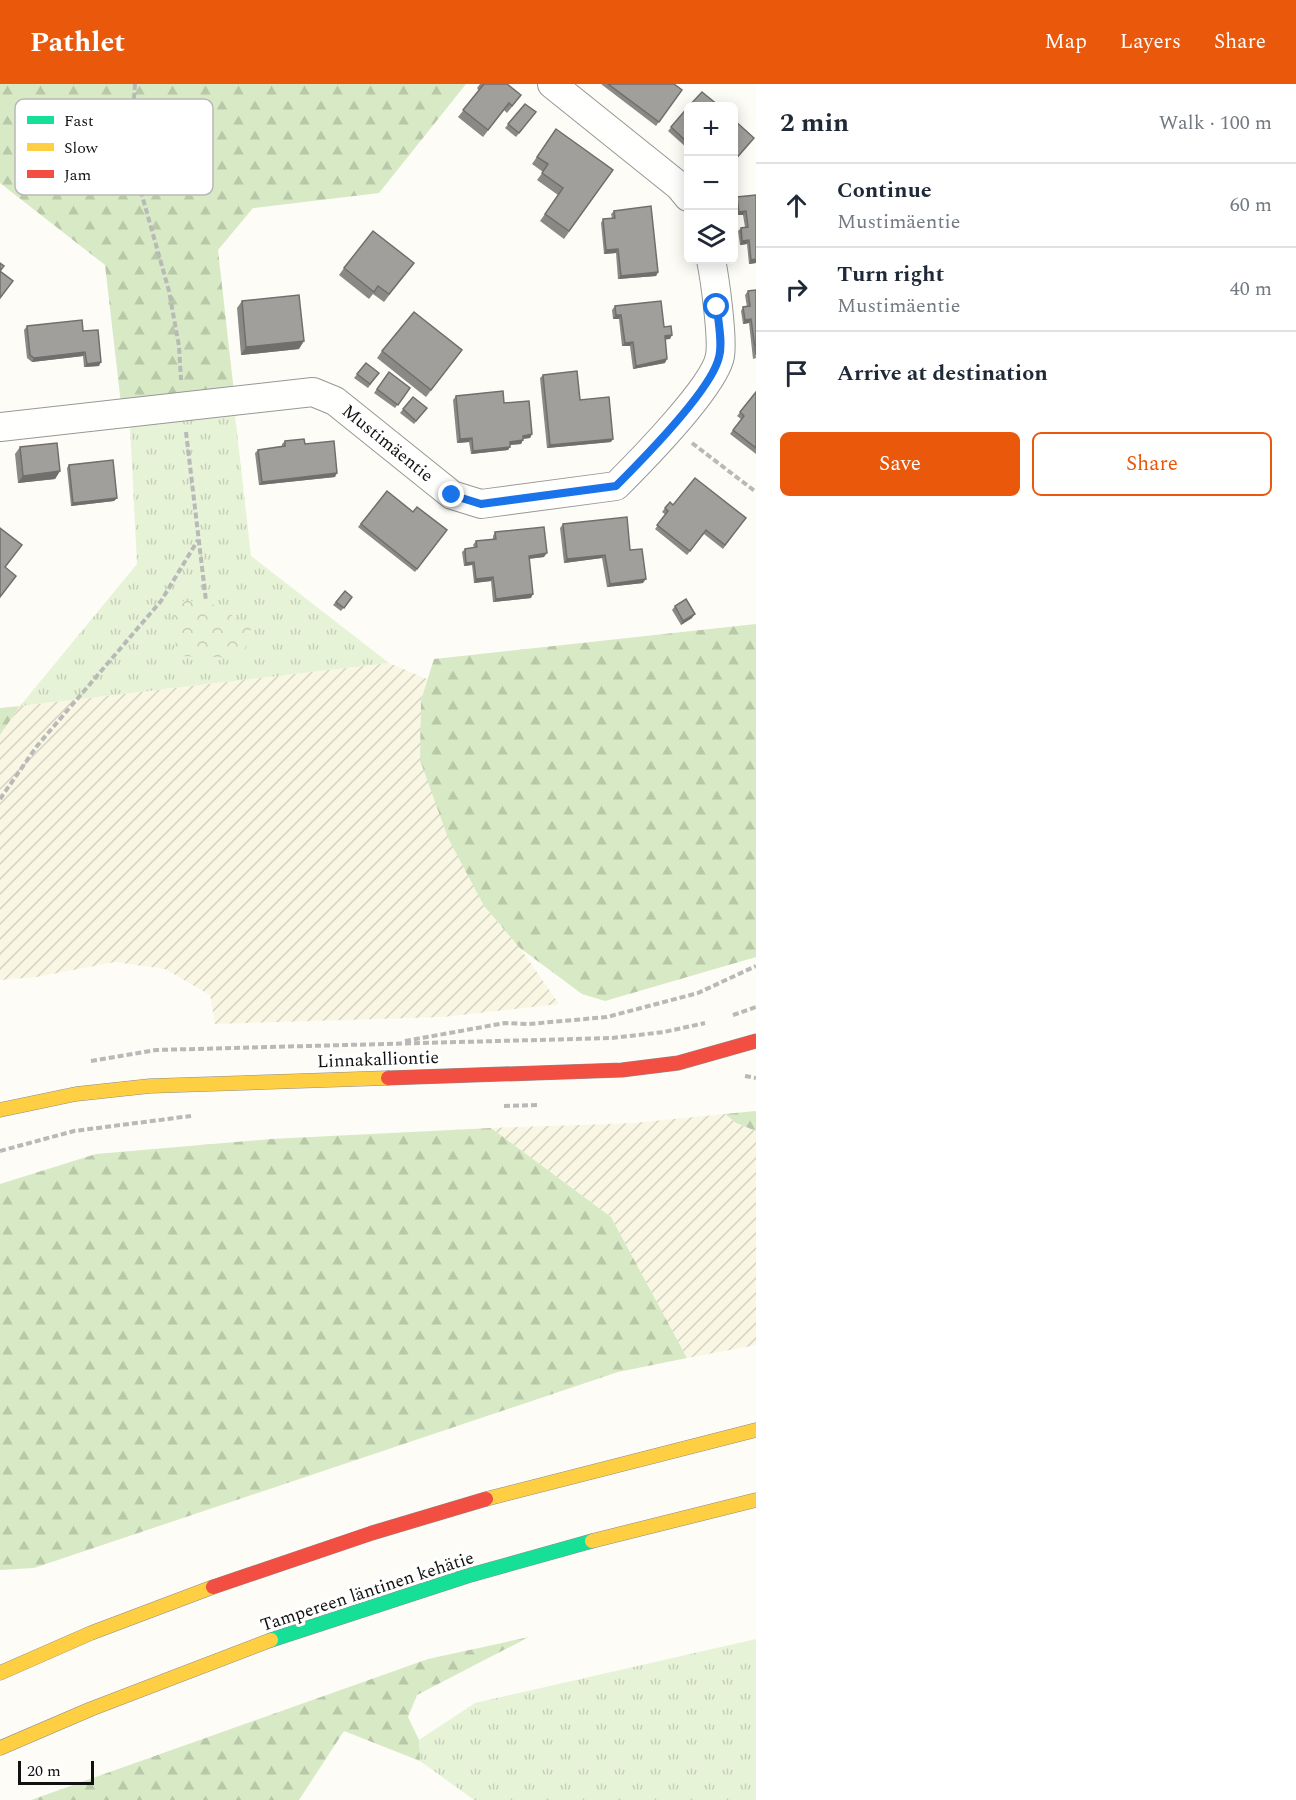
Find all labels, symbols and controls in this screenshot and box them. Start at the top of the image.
text: Pathlet [30,21,125,64]
text: Map [1045,26,1087,58]
text: Layers [1120,26,1181,58]
text: Share [1214,26,1266,58]
legend [15,99,213,195]
map controls [684,102,738,264]
button: + [684,102,738,156]
text: 2 min [780,103,849,143]
text: Walk · 100 m [1159,108,1272,138]
text: Fast [64,109,94,133]
text: Slow [64,136,99,160]
button: − [684,156,738,210]
text: Jam [64,163,92,187]
text: Continue [837,174,932,207]
icon: ahead [780,189,813,222]
text: 60 m [1230,190,1272,220]
text: Mustimäentie [837,207,960,237]
button: layers [684,210,738,264]
text: Turn right [837,258,944,291]
icon: right [780,273,813,306]
text: 40 m [1230,274,1272,304]
text: Mustimäentie [837,291,960,321]
route start [703,293,729,319]
icon: arrive [780,357,813,390]
text: Arrive at destination [837,357,1048,390]
street label: Mustimäentie [336,398,439,489]
button: Save [780,432,1020,496]
button: Share [1032,432,1272,496]
route end [438,481,464,507]
street label: Linnakalliontie [316,1044,440,1075]
street label: Tampereen läntinen kehätie [257,1544,478,1639]
scale bar [18,1758,94,1786]
text: 20 m [27,1759,61,1783]

